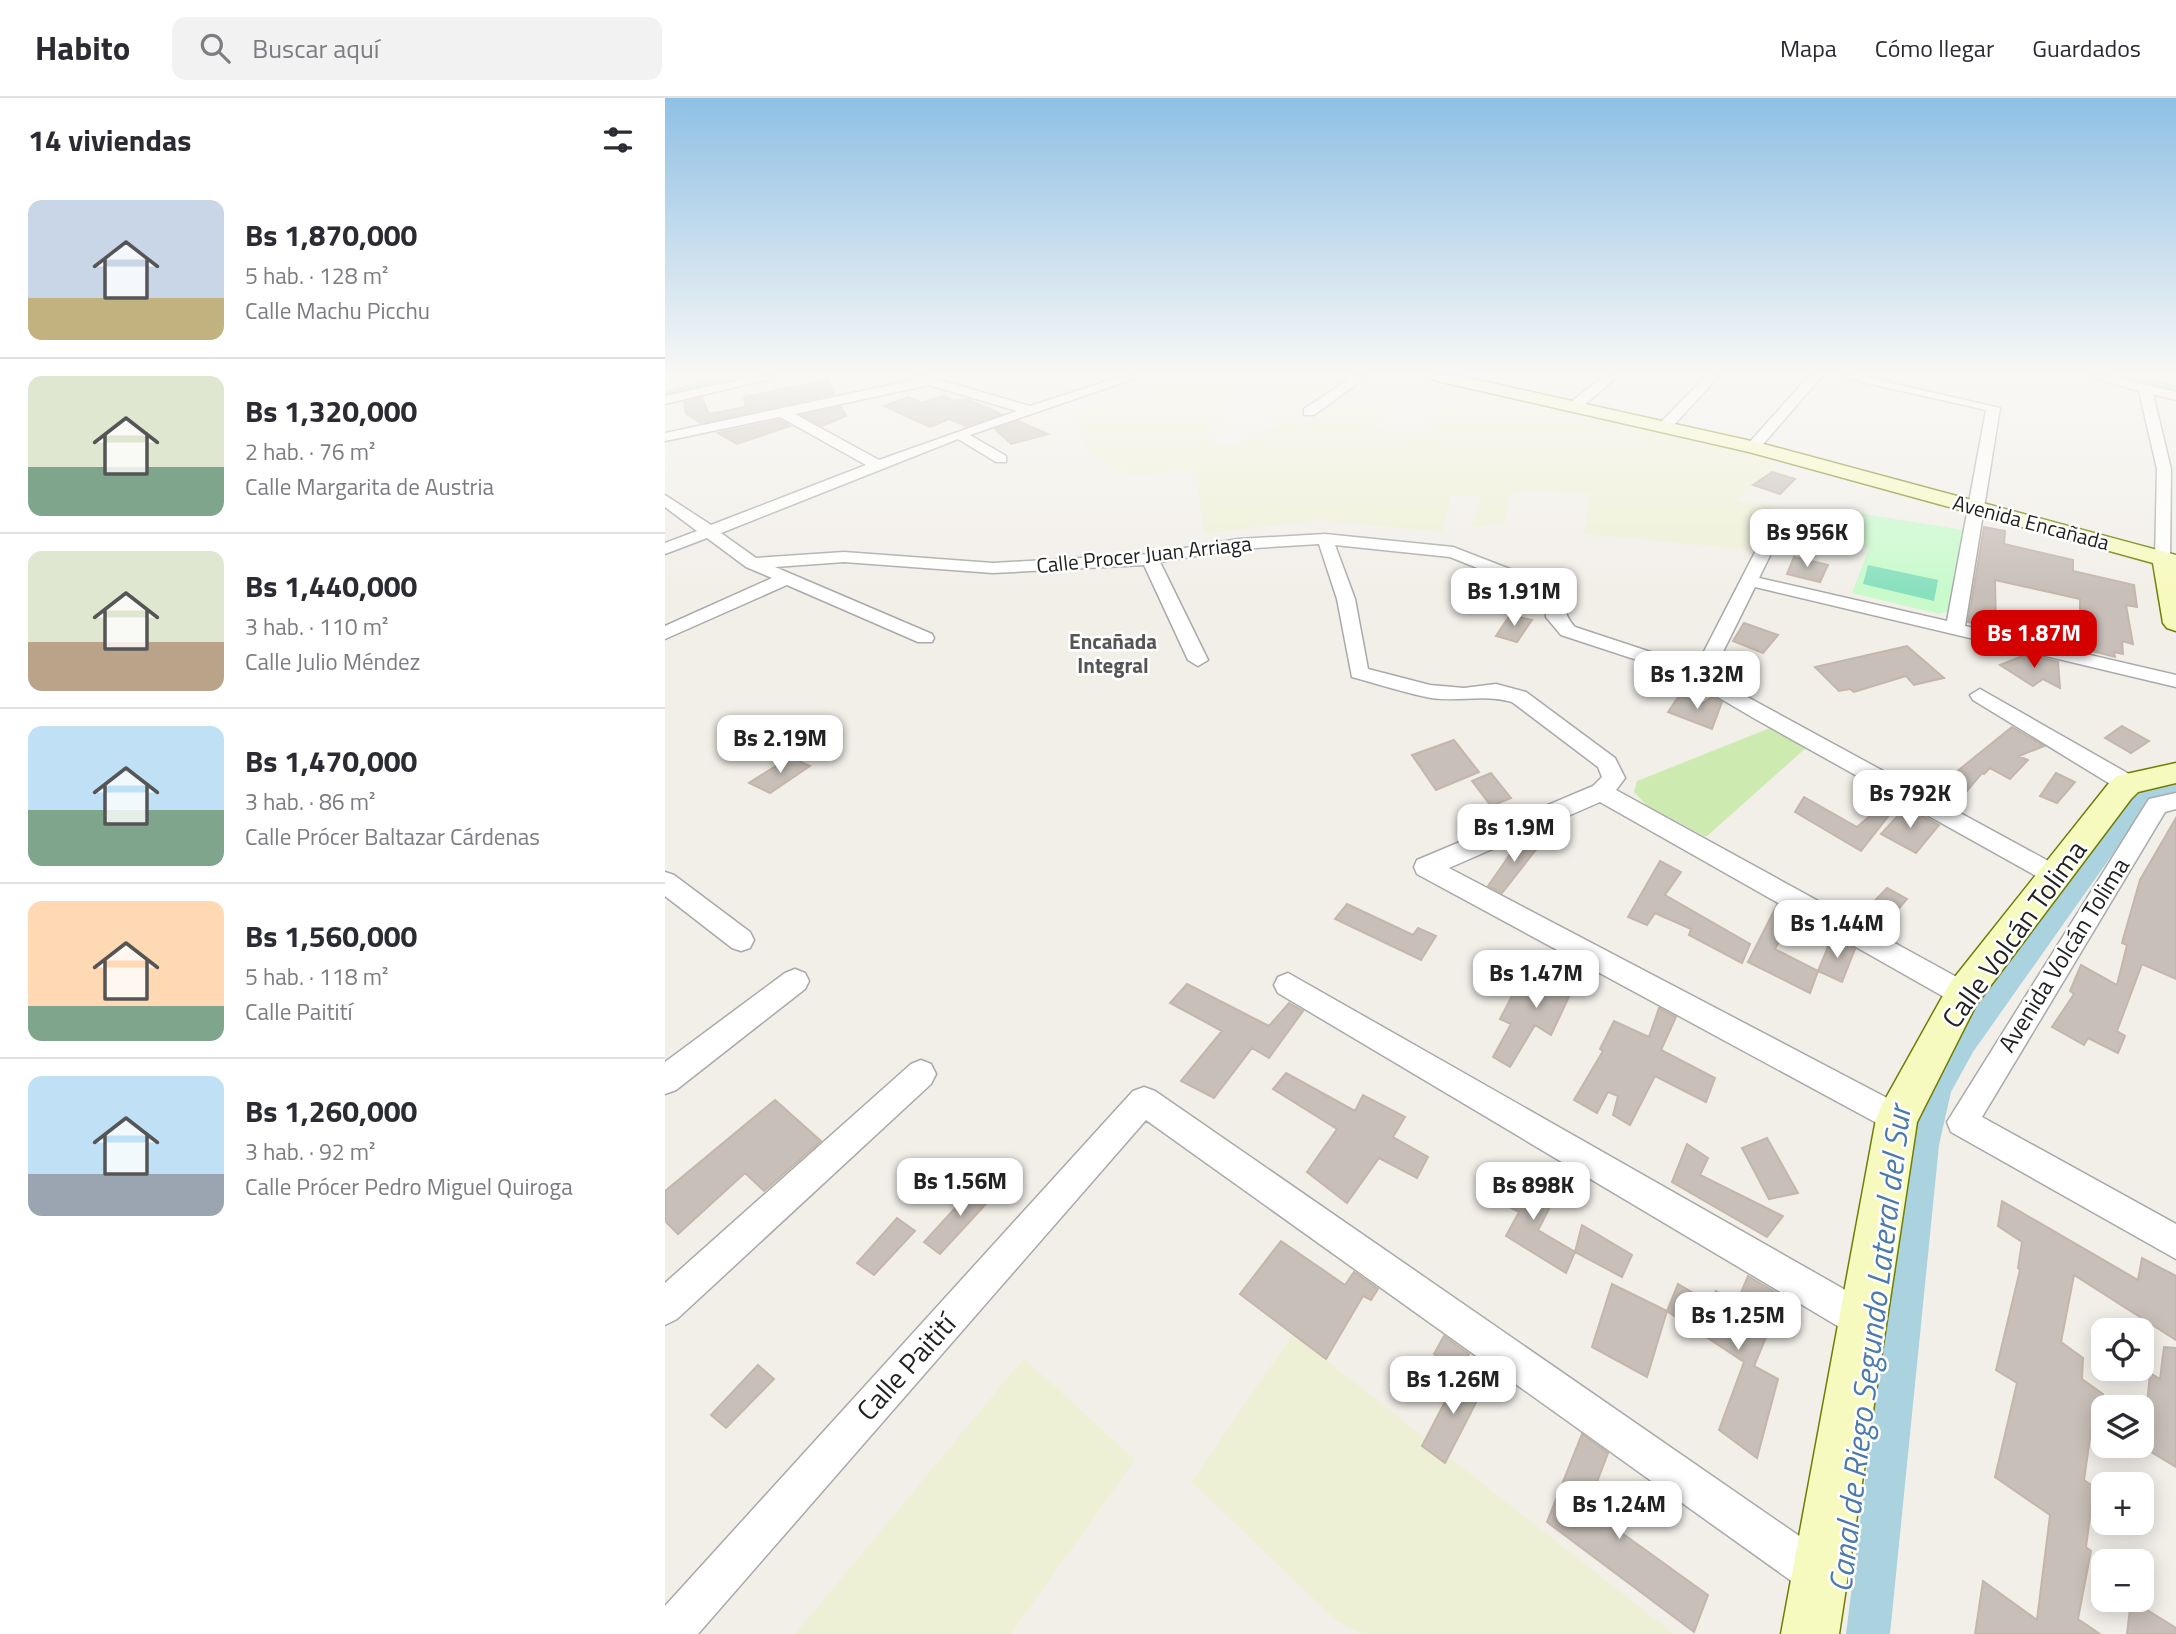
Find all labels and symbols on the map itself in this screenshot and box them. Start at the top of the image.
street label: Avenida Encañada [1949,486,2114,558]
pin: Bs 956K [1742,510,1872,569]
street label: Calle Procer Juan Arriaga [1035,527,1254,581]
pin: Bs 1.91M [1442,568,1586,628]
pin: Bs 1.87M [1962,610,2106,670]
district label: Encañada Integral [1069,625,1157,681]
pin: Bs 1.32M [1625,652,1769,711]
pin: Bs 2.19M [708,716,852,775]
pin: Bs 792K [1845,770,1975,830]
pin: Bs 1.9M [1449,804,1579,864]
street label: Calle Volcán Tolima [1930,831,2097,1037]
street label: Avenida Volcán Tolima [1989,850,2138,1059]
pin: Bs 1.44M [1765,900,1909,960]
pin: Bs 1.47M [1464,950,1608,1010]
water label: Canal de Riego Segundo Lateral del Sur [1815,1099,1923,1595]
pin: Bs 1.56M [888,1158,1032,1218]
pin: Bs 898K [1468,1162,1598,1222]
pin: Bs 1.25M [1666,1292,1810,1352]
street label: Calle Paitití [846,1302,967,1430]
pin: Bs 1.26M [1381,1356,1525,1416]
pin: Bs 1.24M [1547,1482,1691,1541]

